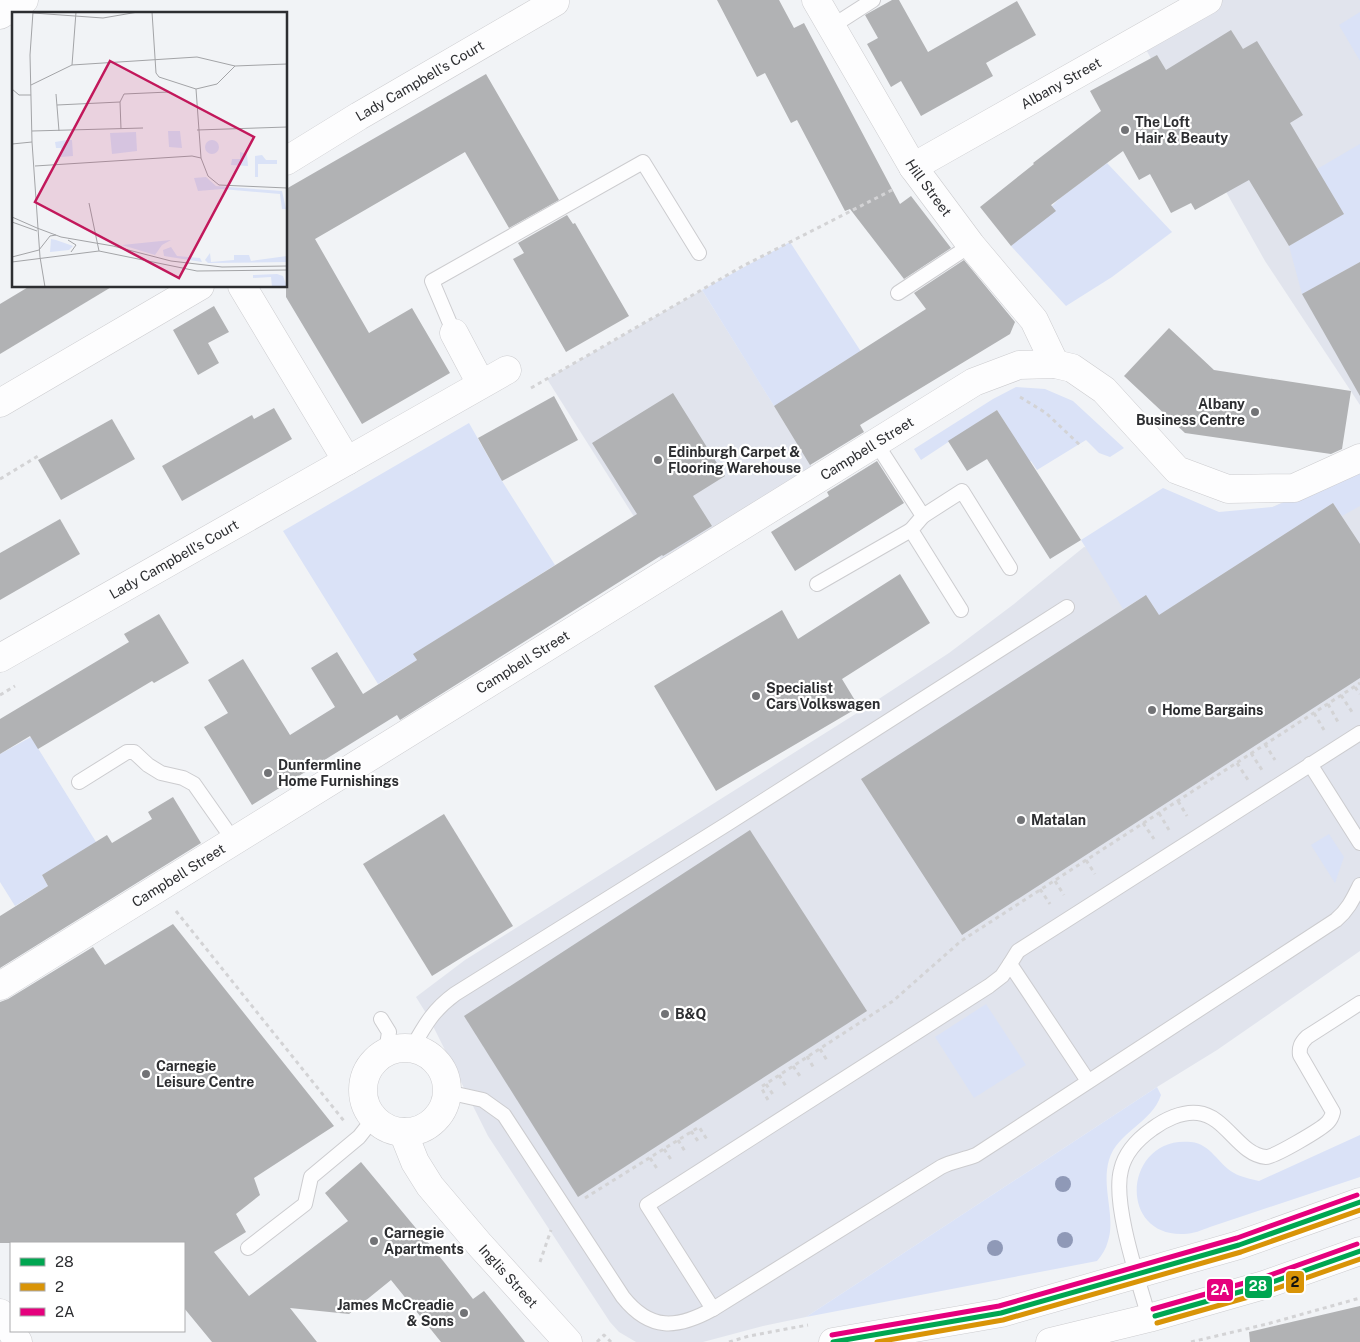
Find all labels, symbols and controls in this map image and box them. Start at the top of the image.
inset map [12,12,288,288]
street label: Lady Campbell's Court [353,37,487,124]
street label: Albany Street [1018,54,1104,112]
place label: The Loft Hair & Beauty [1135,114,1228,146]
marker: The Loft Hair & Beauty [1119,124,1131,136]
street label: Hill Street [902,156,955,219]
place label: Albany Business Centre [1136,396,1245,428]
marker: Albany Business Centre [1249,406,1261,418]
street label: Campbell Street [817,414,916,483]
place label: Edinburgh Carpet & Flooring Warehouse [668,444,801,476]
marker: Edinburgh Carpet & Flooring Warehouse [652,454,664,466]
street label: Lady Campbell's Court [106,516,241,602]
street label: Campbell Street [473,627,572,697]
place label: Specialist Cars Volkswagen [766,680,880,712]
marker: Specialist Cars Volkswagen [750,690,762,702]
place label: Home Bargains [1162,702,1263,718]
marker: Home Bargains [1146,704,1158,716]
place label: Dunfermline Home Furnishings [278,757,399,789]
marker: Dunfermline Home Furnishings [262,767,274,779]
place label: Matalan [1031,812,1086,828]
marker: Matalan [1015,814,1027,826]
street label: Campbell Street [129,840,228,910]
place label: B&Q [675,1006,706,1022]
marker: B&Q [659,1008,671,1020]
place label: Carnegie Leisure Centre [156,1058,254,1090]
marker: Carnegie Leisure Centre [140,1068,152,1080]
place label: Carnegie Apartments [384,1225,464,1257]
marker: Carnegie Apartments [368,1235,380,1247]
street label: Inglis Street [476,1241,541,1311]
legend [10,1242,185,1332]
text: 28 [55,1253,74,1270]
line badge: 2 [1285,1270,1305,1294]
text: 2 [1291,1274,1300,1290]
line badge: 28 [1244,1275,1273,1299]
text: 2 [55,1278,64,1295]
line badge: 2A [1206,1278,1234,1302]
text: 28 [1249,1278,1267,1294]
text: 2A [1210,1282,1230,1298]
place label: James McCreadie & Sons [337,1297,454,1329]
text: 2A [55,1303,75,1320]
marker: James McCreadie & Sons [458,1307,470,1319]

